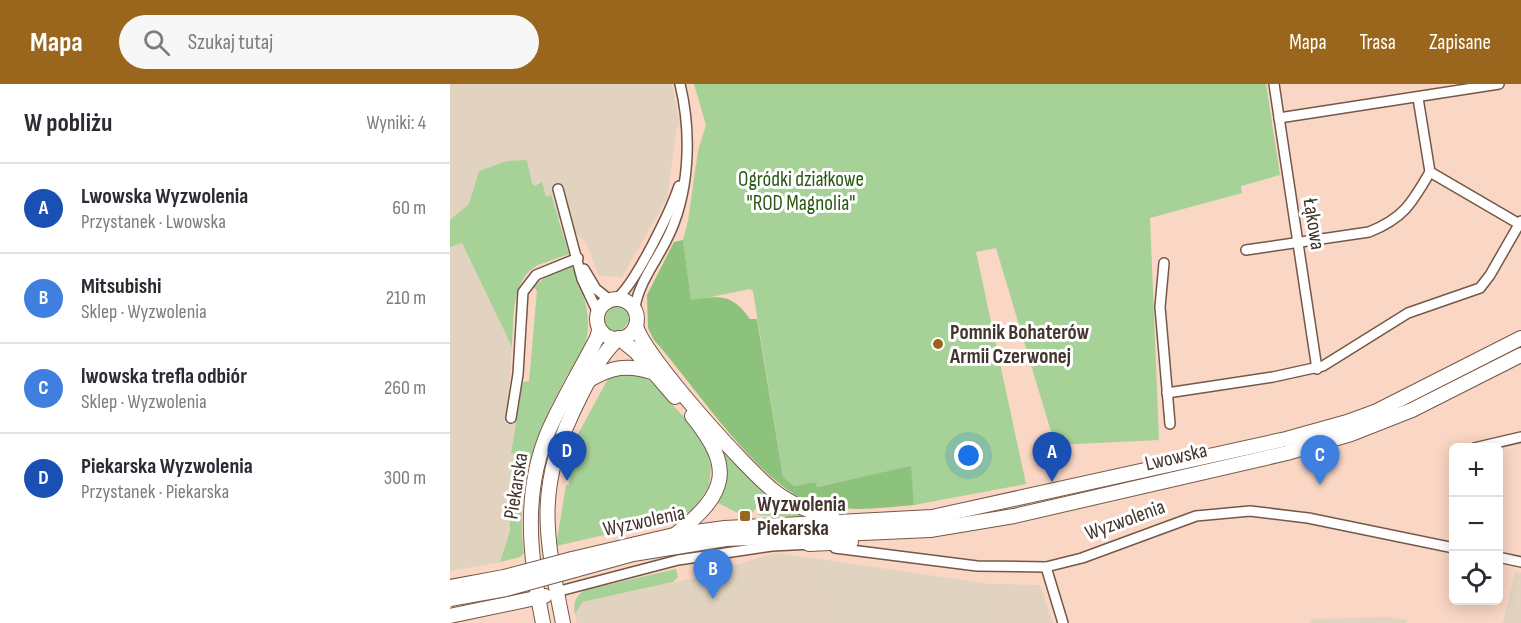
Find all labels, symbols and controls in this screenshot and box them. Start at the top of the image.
search box [119,15,539,69]
text: Mapa [30,26,83,59]
icon: search [140,26,173,59]
text: Szukaj tutaj [188,29,273,56]
text: Mapa [1289,30,1327,55]
text: Trasa [1360,30,1396,55]
text: Zapisane [1429,30,1491,55]
text: W pobliżu [24,108,112,139]
text: Wyniki: 4 [366,111,426,135]
park label: Ogródki działkowe "ROD Magnolia" [738,167,864,216]
text: Lwowska Wyzwolenia [81,183,248,210]
street label: Łąkowa [1297,195,1330,252]
text: A [39,196,48,220]
text: 60 m [392,196,426,220]
text: Przystanek · Lwowska [81,210,226,234]
text: Mitsubishi [81,273,161,300]
text: B [39,286,48,310]
text: 210 m [386,286,426,310]
text: Sklep · Wyzwolenia [81,300,207,324]
place label: Pomnik Bohaterów Armii Czerwonej [949,320,1090,369]
marker: Pomnik Bohaterów Armii Czerwonej [931,337,945,351]
text: lwowska trefla odbiór [81,363,247,390]
text: C [38,376,49,400]
text: 260 m [384,376,426,400]
text: Sklep · Wyzwolenia [81,390,207,414]
pin: D [548,432,586,481]
pin: A [1032,432,1072,482]
pin: C [1300,436,1340,485]
street label: Lwowska [1142,438,1210,476]
your location [954,441,983,470]
map controls [1449,443,1503,605]
button: + [1449,443,1503,497]
street label: Piekarska [498,451,534,521]
text: Piekarska Wyzwolenia [81,453,253,480]
text: D [38,466,49,490]
text: 300 m [384,466,426,490]
text: Przystanek · Piekarska [81,480,229,504]
place label: Wyzwolenia Piekarska [757,492,846,541]
street label: Wyzwolenia [1082,494,1168,546]
button: − [1449,497,1503,551]
street label: Wyzwolenia [601,500,687,542]
marker: Wyzwolenia Piekarska [738,509,752,523]
pin: B [694,550,732,599]
button: locate [1449,551,1503,605]

